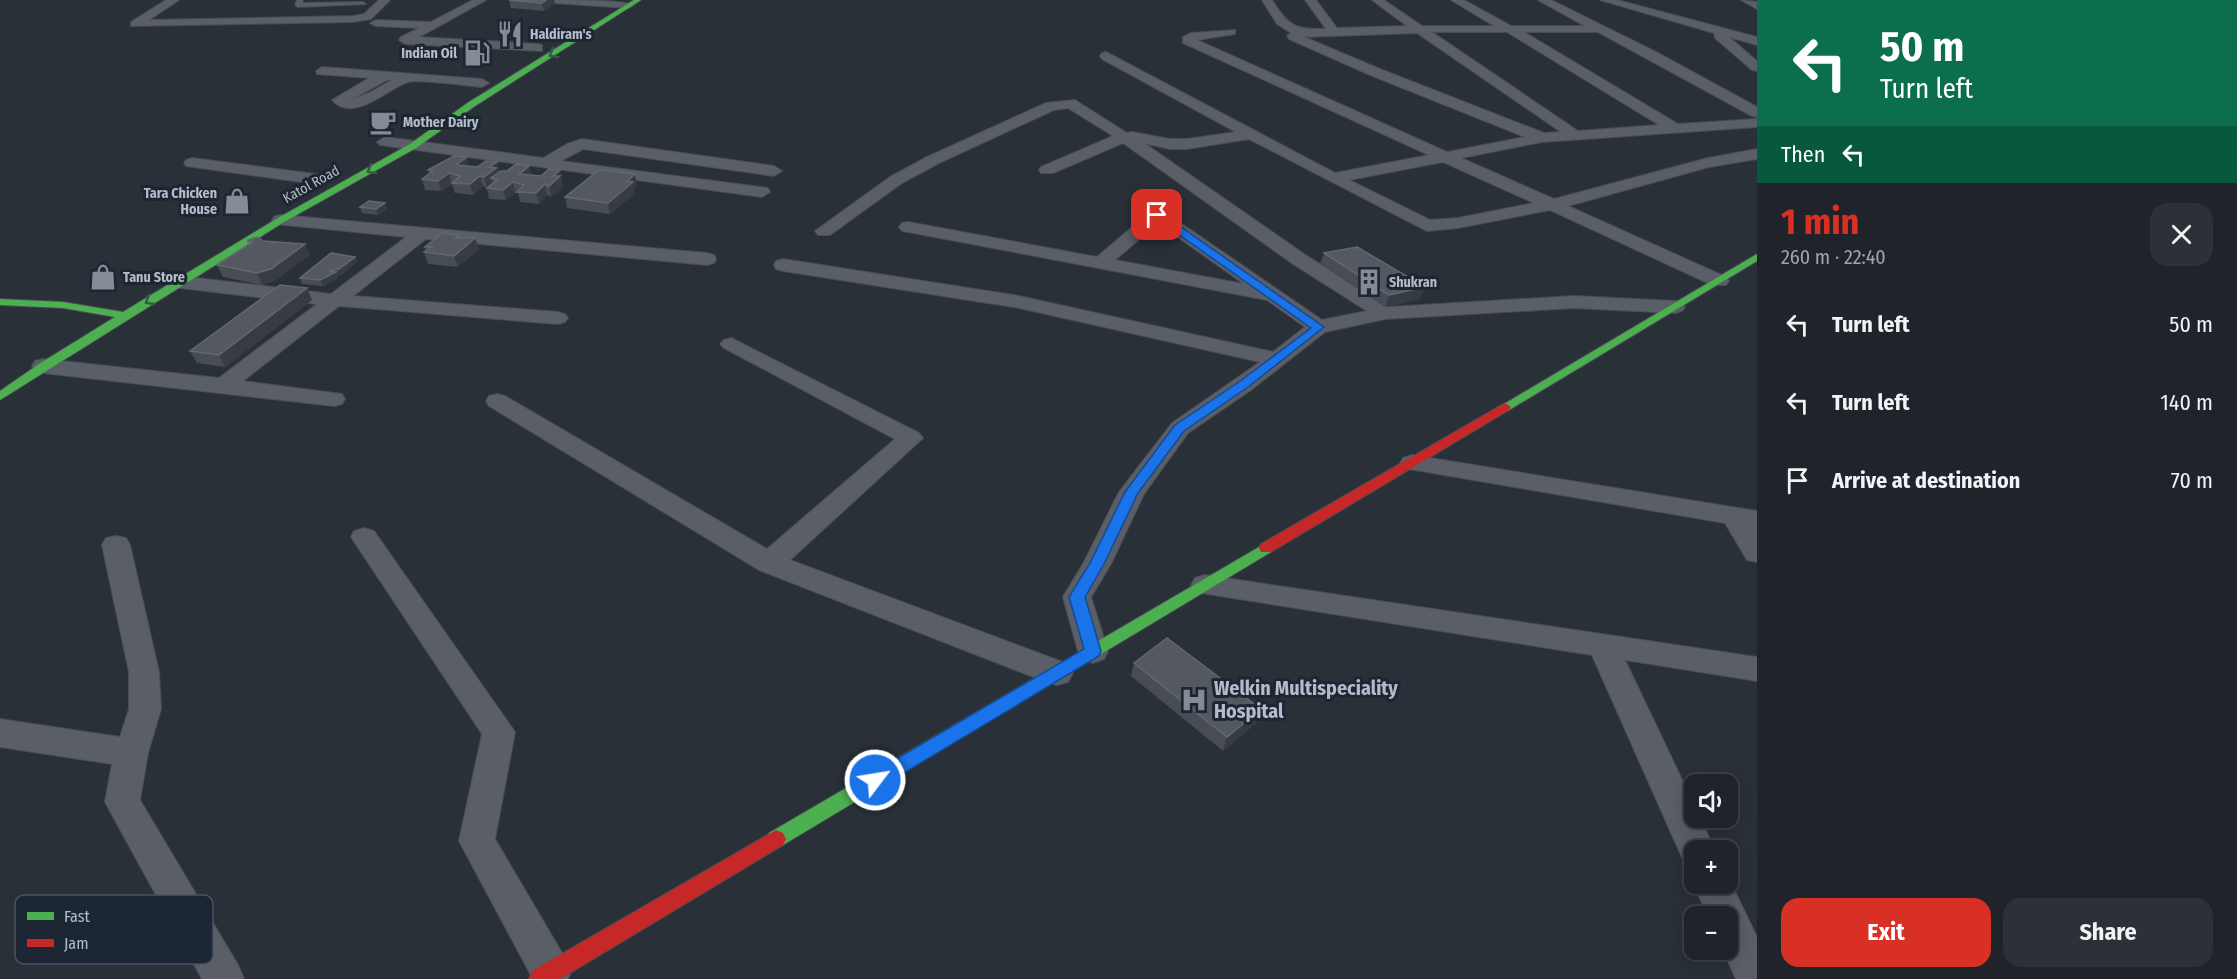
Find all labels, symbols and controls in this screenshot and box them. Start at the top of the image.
restaurant icon: Haldiram's [495,19,525,49]
text: 50 m [1880,22,1964,72]
icon: left [1781,24,1859,102]
place label: Haldiram's [530,26,592,43]
fuel station icon: Indian Oil [462,38,492,68]
place label: Indian Oil [401,45,457,62]
one-way arrow [549,47,559,59]
text: Turn left [1880,73,1973,105]
cafe icon: Mother Dairy [368,107,398,137]
place label: Mother Dairy [403,114,479,131]
icon: left [1837,138,1870,171]
text: Then [1781,141,1825,168]
street label: Katol Road [280,162,342,207]
one-way arrow [367,163,377,174]
place label: Tara Chicken House [144,185,217,218]
shop icon: Tara Chicken House [222,186,252,216]
pin [1131,189,1182,240]
icon: arrive [1140,198,1173,231]
text: 1 min [1781,200,1859,244]
button: close [2150,203,2213,266]
text: 260 m · 22:40 [1781,245,1886,269]
shop icon: Tanu Store [88,262,118,292]
building icon: Shukran [1354,267,1384,297]
place label: Tanu Store [123,269,185,286]
place label: Shukran [1389,274,1437,291]
one-way arrow [145,294,155,306]
icon: left [1781,308,1814,341]
text: Turn left [1832,311,1910,338]
text: 50 m [2169,311,2213,338]
icon: left [1781,386,1814,419]
text: Turn left [1832,389,1910,416]
text: 140 m [2160,389,2213,416]
icon: arrive [1781,464,1814,497]
text: Arrive at destination [1832,467,2020,494]
text: 70 m [2171,467,2213,494]
place label: Welkin Multispeciality Hospital [1214,676,1398,723]
hospital icon: Welkin Multispeciality Hospital [1179,685,1209,715]
position arrow [843,748,907,812]
map controls [1684,774,1738,960]
button: sound [1684,774,1738,828]
button: + [1684,840,1738,894]
legend [15,895,213,964]
button: Exit [1781,898,1991,967]
button: Share [2003,898,2213,967]
button: − [1684,906,1738,960]
text: Fast [64,907,91,926]
text: Jam [64,934,89,953]

